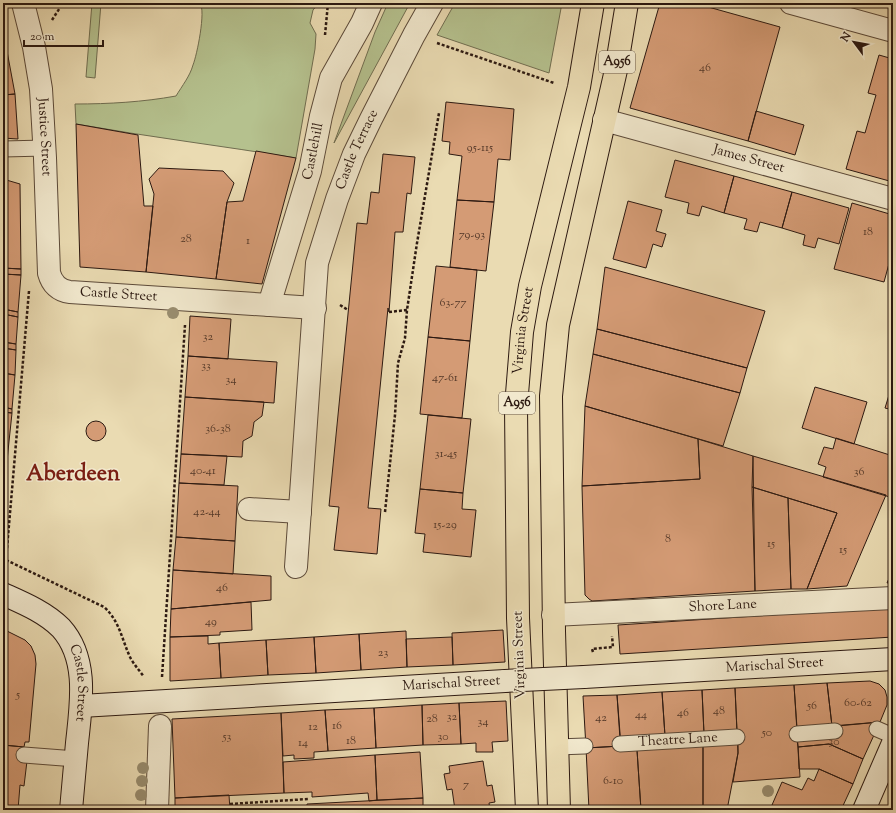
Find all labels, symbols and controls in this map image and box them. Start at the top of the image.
scale bar [24,22,103,48]
north arrow [834,22,874,62]
text: 20 m [30,28,55,46]
text: N [837,29,856,46]
road number: A956 [599,51,635,73]
house number: 46 [699,59,711,77]
street label: Justice Street [31,96,56,177]
street label: Castle Terrace [331,106,384,193]
street label: Castlehill [298,121,329,183]
house number: 95-115 [467,139,493,157]
street label: James Street [710,140,787,179]
house number: 18 [863,223,873,241]
house number: 79-93 [459,226,485,244]
house number: 28 [180,230,192,248]
house number: 1 [246,232,250,250]
street label: Castle Street [79,283,158,308]
street label: Virginia Street [509,285,540,375]
house number: 63-77 [440,294,466,312]
house number: 32 [203,328,214,346]
house number: 33 [201,357,211,375]
house number: 47-61 [432,369,458,387]
house number: 34 [226,371,236,389]
road number: A956 [499,392,535,414]
house number: 36-38 [205,420,231,438]
house number: 31-45 [435,445,457,463]
district label: Aberdeen [26,459,120,491]
house number: 40-41 [190,462,216,480]
house number: 36 [854,463,864,481]
house number: 42-44 [193,503,221,521]
house number: 15-29 [433,516,457,534]
house number: 8 [665,530,671,548]
house number: 15 [767,535,775,553]
house number: 15 [839,541,847,559]
house number: 46 [216,579,228,597]
street label: Shore Lane [688,595,757,618]
street label: Virginia Street [508,610,532,699]
house number: 49 [205,613,217,631]
street label: Castle Street [63,642,91,723]
house number: 23 [378,644,388,662]
street label: Marischal Street [725,653,824,679]
street label: Marischal Street [402,671,501,697]
house number: 5 [15,686,20,704]
house number: 60-62 [844,694,872,712]
house number: 56 [806,697,817,715]
house number: 48 [713,702,725,720]
house number: 46 [677,704,689,722]
house number: 44 [635,706,647,724]
house number: 32 [447,708,458,726]
house number: 42 [595,709,607,727]
house number: 28 [426,710,438,728]
house number: 34 [478,713,488,731]
house number: 16 [332,717,342,735]
house number: 12 [308,718,318,736]
house number: 50 [761,724,772,742]
house number: 53 [222,728,232,746]
house number: 30 [437,728,449,746]
street label: Theatre Lane [637,728,718,753]
house number: 18 [346,732,356,750]
house number: 30 [828,733,840,751]
house number: 14 [298,734,308,752]
house number: 6-10 [603,772,623,790]
house number: 7 [463,776,469,794]

